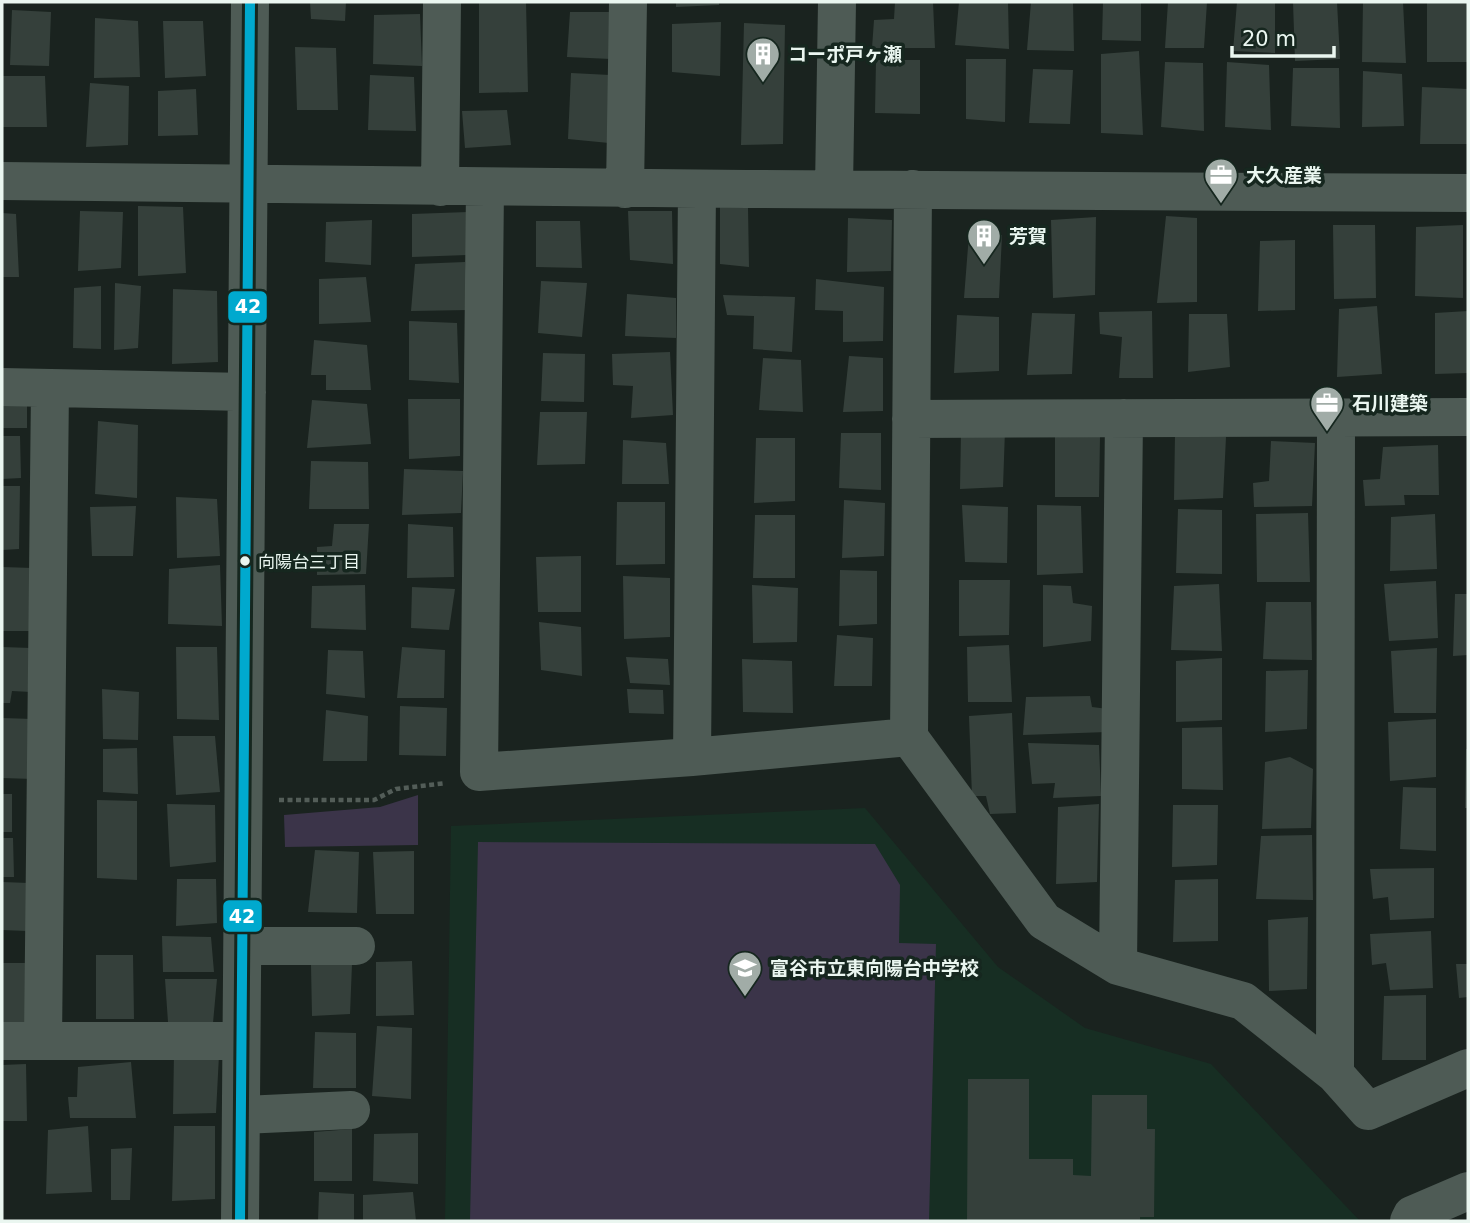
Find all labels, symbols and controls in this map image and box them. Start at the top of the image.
scale bar [1232,14,1334,58]
text: 20 m [1242,27,1296,51]
building icon: コーポ戸ヶ瀬 [744,35,782,84]
place label: コーポ戸ヶ瀬 [788,43,902,65]
office icon: 大久産業 [1202,156,1240,205]
place label: 大久産業 [1246,164,1322,186]
building icon: 芳賀 [965,217,1003,266]
place label: 芳賀 [1009,225,1047,247]
line badge: 42 [227,290,268,324]
text: 42 [235,295,261,317]
office icon: 石川建築 [1308,384,1346,433]
place label: 石川建築 [1352,392,1428,414]
place label: 向陽台三丁目 [258,552,360,572]
marker: 向陽台三丁目 [238,554,252,568]
line badge: 42 [222,899,263,933]
text: 42 [229,905,255,927]
school or university icon: 富谷市立東向陽台中学校 [726,949,764,998]
place label: 富谷市立東向陽台中学校 [770,957,979,979]

